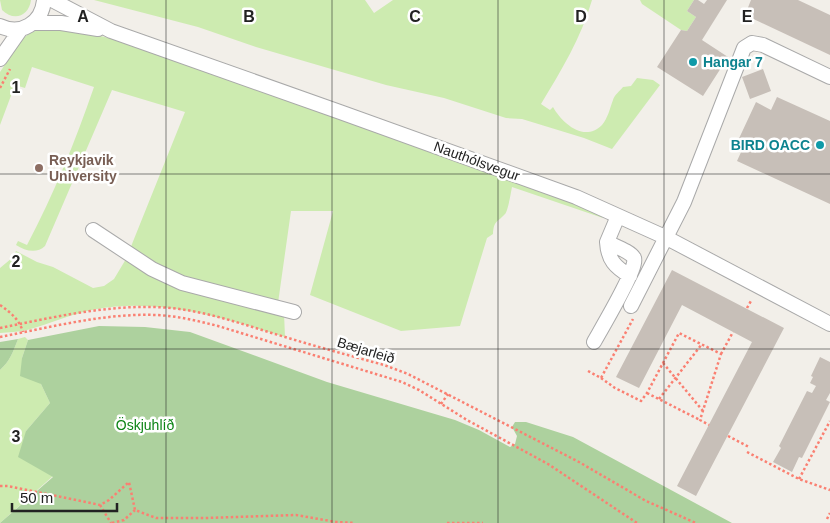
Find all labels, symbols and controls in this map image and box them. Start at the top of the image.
text: A [77,8,89,25]
text: B [243,8,255,25]
text: C [409,8,421,25]
text: D [575,8,587,25]
text: E [742,8,753,25]
place label: Hangar 7 [703,54,763,70]
marker: Hangar 7 [687,56,699,68]
text: 1 [12,79,21,96]
place label: BIRD OACC [731,137,810,153]
street label: Nauthólsvegur [432,138,522,184]
marker: BIRD OACC [814,139,826,151]
place label: Reykjavik University [49,152,117,184]
marker: Reykjavik University [33,162,45,174]
text: 2 [12,253,21,270]
street label: Bæjarleið [335,334,397,366]
park label: Öskjuhlíð [116,416,174,433]
text: 3 [12,428,21,445]
scale bar [12,480,118,512]
text: 50 m [20,489,53,506]

